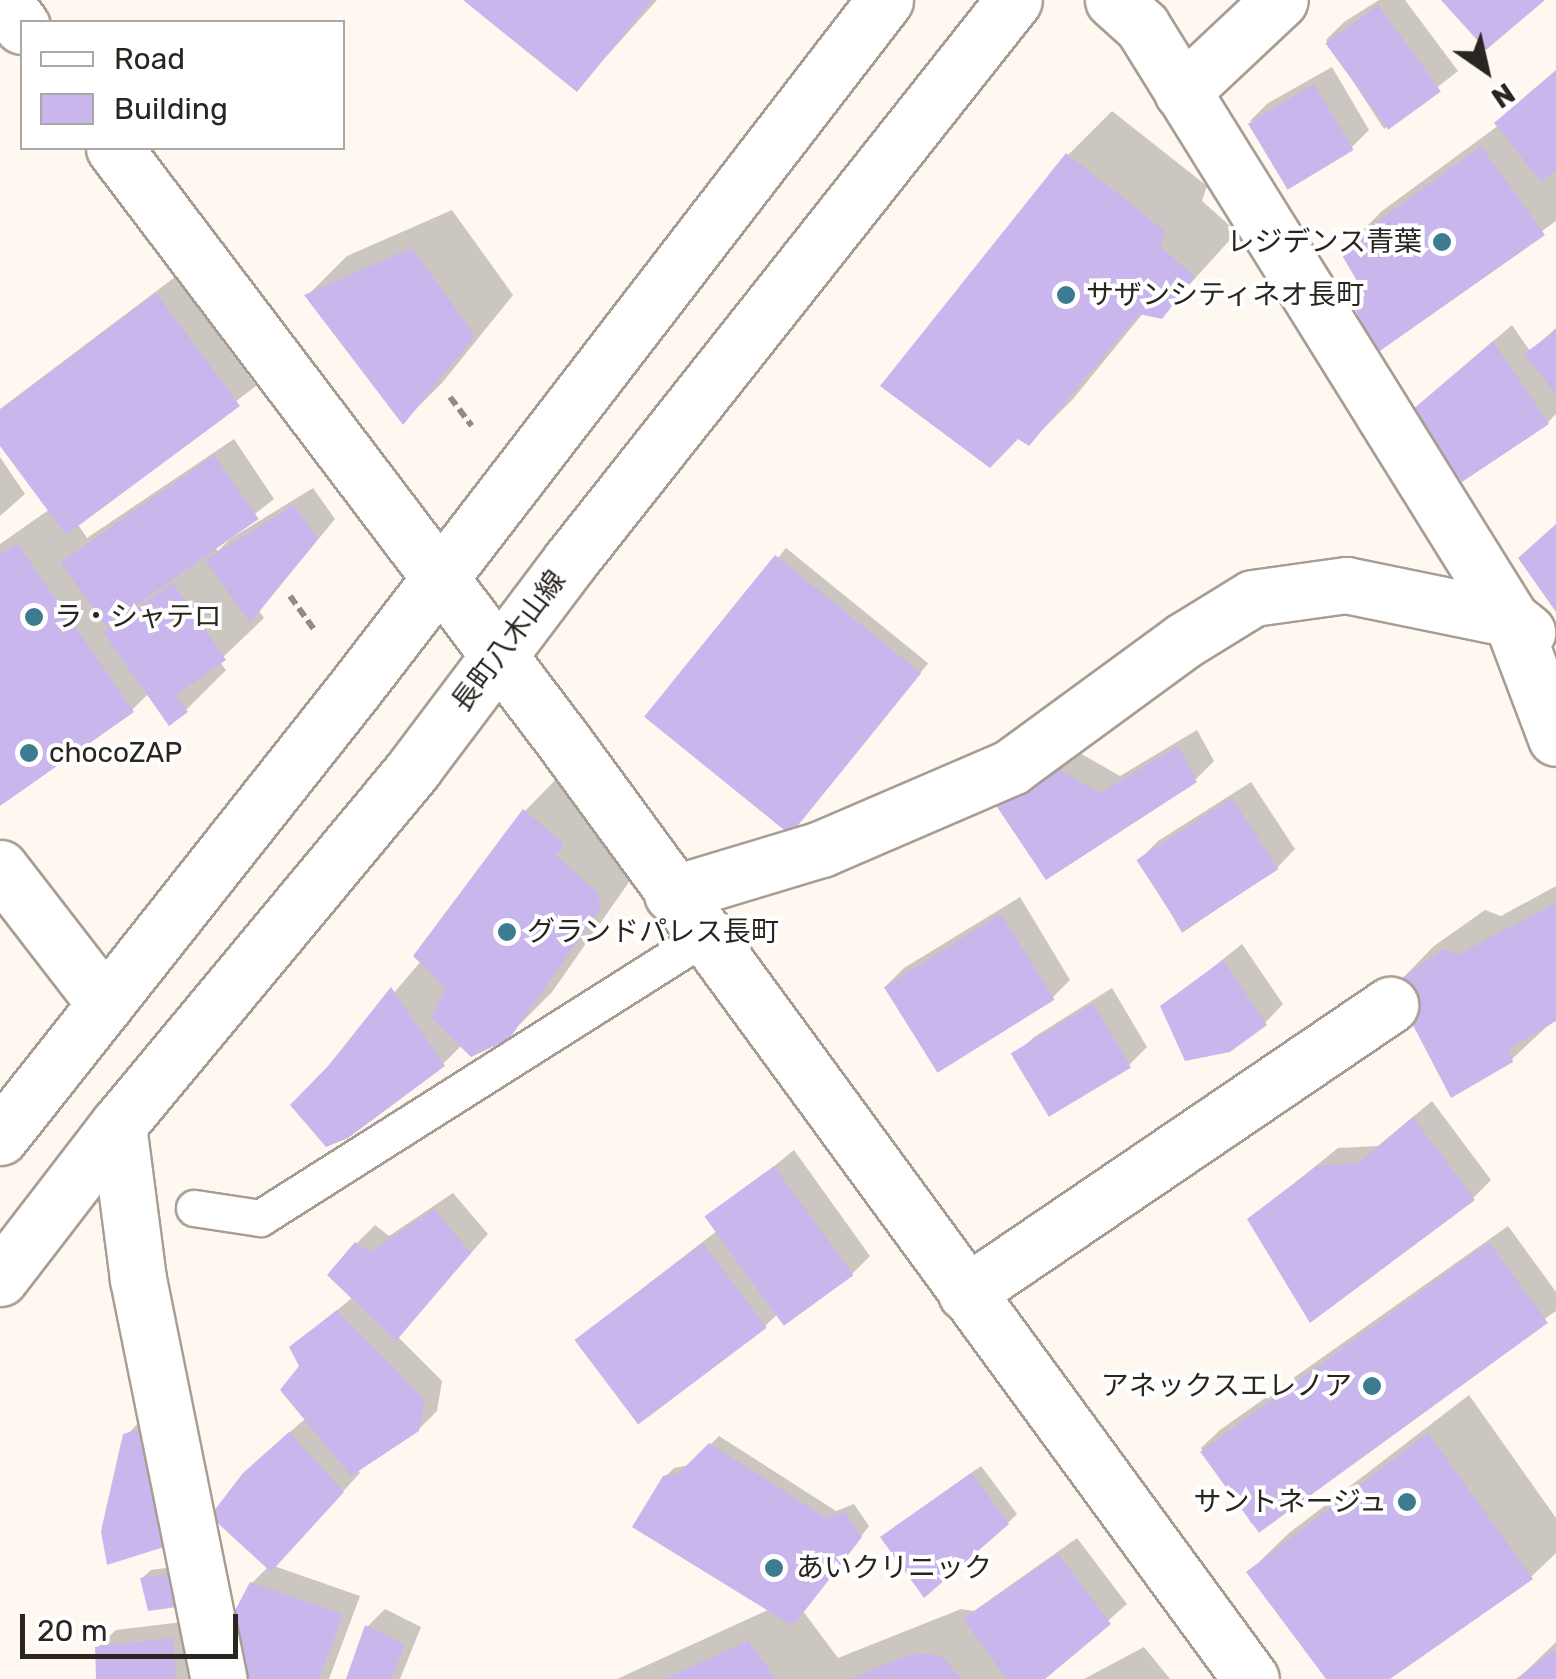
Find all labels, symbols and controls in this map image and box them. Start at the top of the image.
legend [20,20,345,150]
north arrow [1436,20,1536,120]
text: Road [114,41,185,77]
text: N [1485,76,1521,115]
text: Building [114,91,228,127]
place label: レジデンス青葉 [1226,225,1422,259]
marker: レジデンス青葉 [1431,231,1453,253]
place label: サザンシティネオ長町 [1086,278,1366,312]
marker: サザンシティネオ長町 [1055,284,1077,306]
street label: 長町八木山線 [445,564,573,718]
place label: ラ・シャテロ [54,600,222,634]
marker: ラ・シャテロ [23,606,45,628]
place label: chocoZAP [49,736,182,770]
marker: chocoZAP [18,742,40,764]
place label: グランドパレス長町 [527,915,779,949]
marker: グランドパレス長町 [496,921,518,943]
place label: アネックスエレノア [1100,1369,1352,1403]
marker: アネックスエレノア [1361,1375,1383,1397]
place label: サントネージュ [1191,1485,1387,1519]
marker: サントネージュ [1396,1491,1418,1513]
place label: あいクリニック [796,1551,992,1585]
marker: あいクリニック [761,1555,787,1581]
scale bar [25,1594,242,1656]
text: 20 m [37,1613,108,1649]

